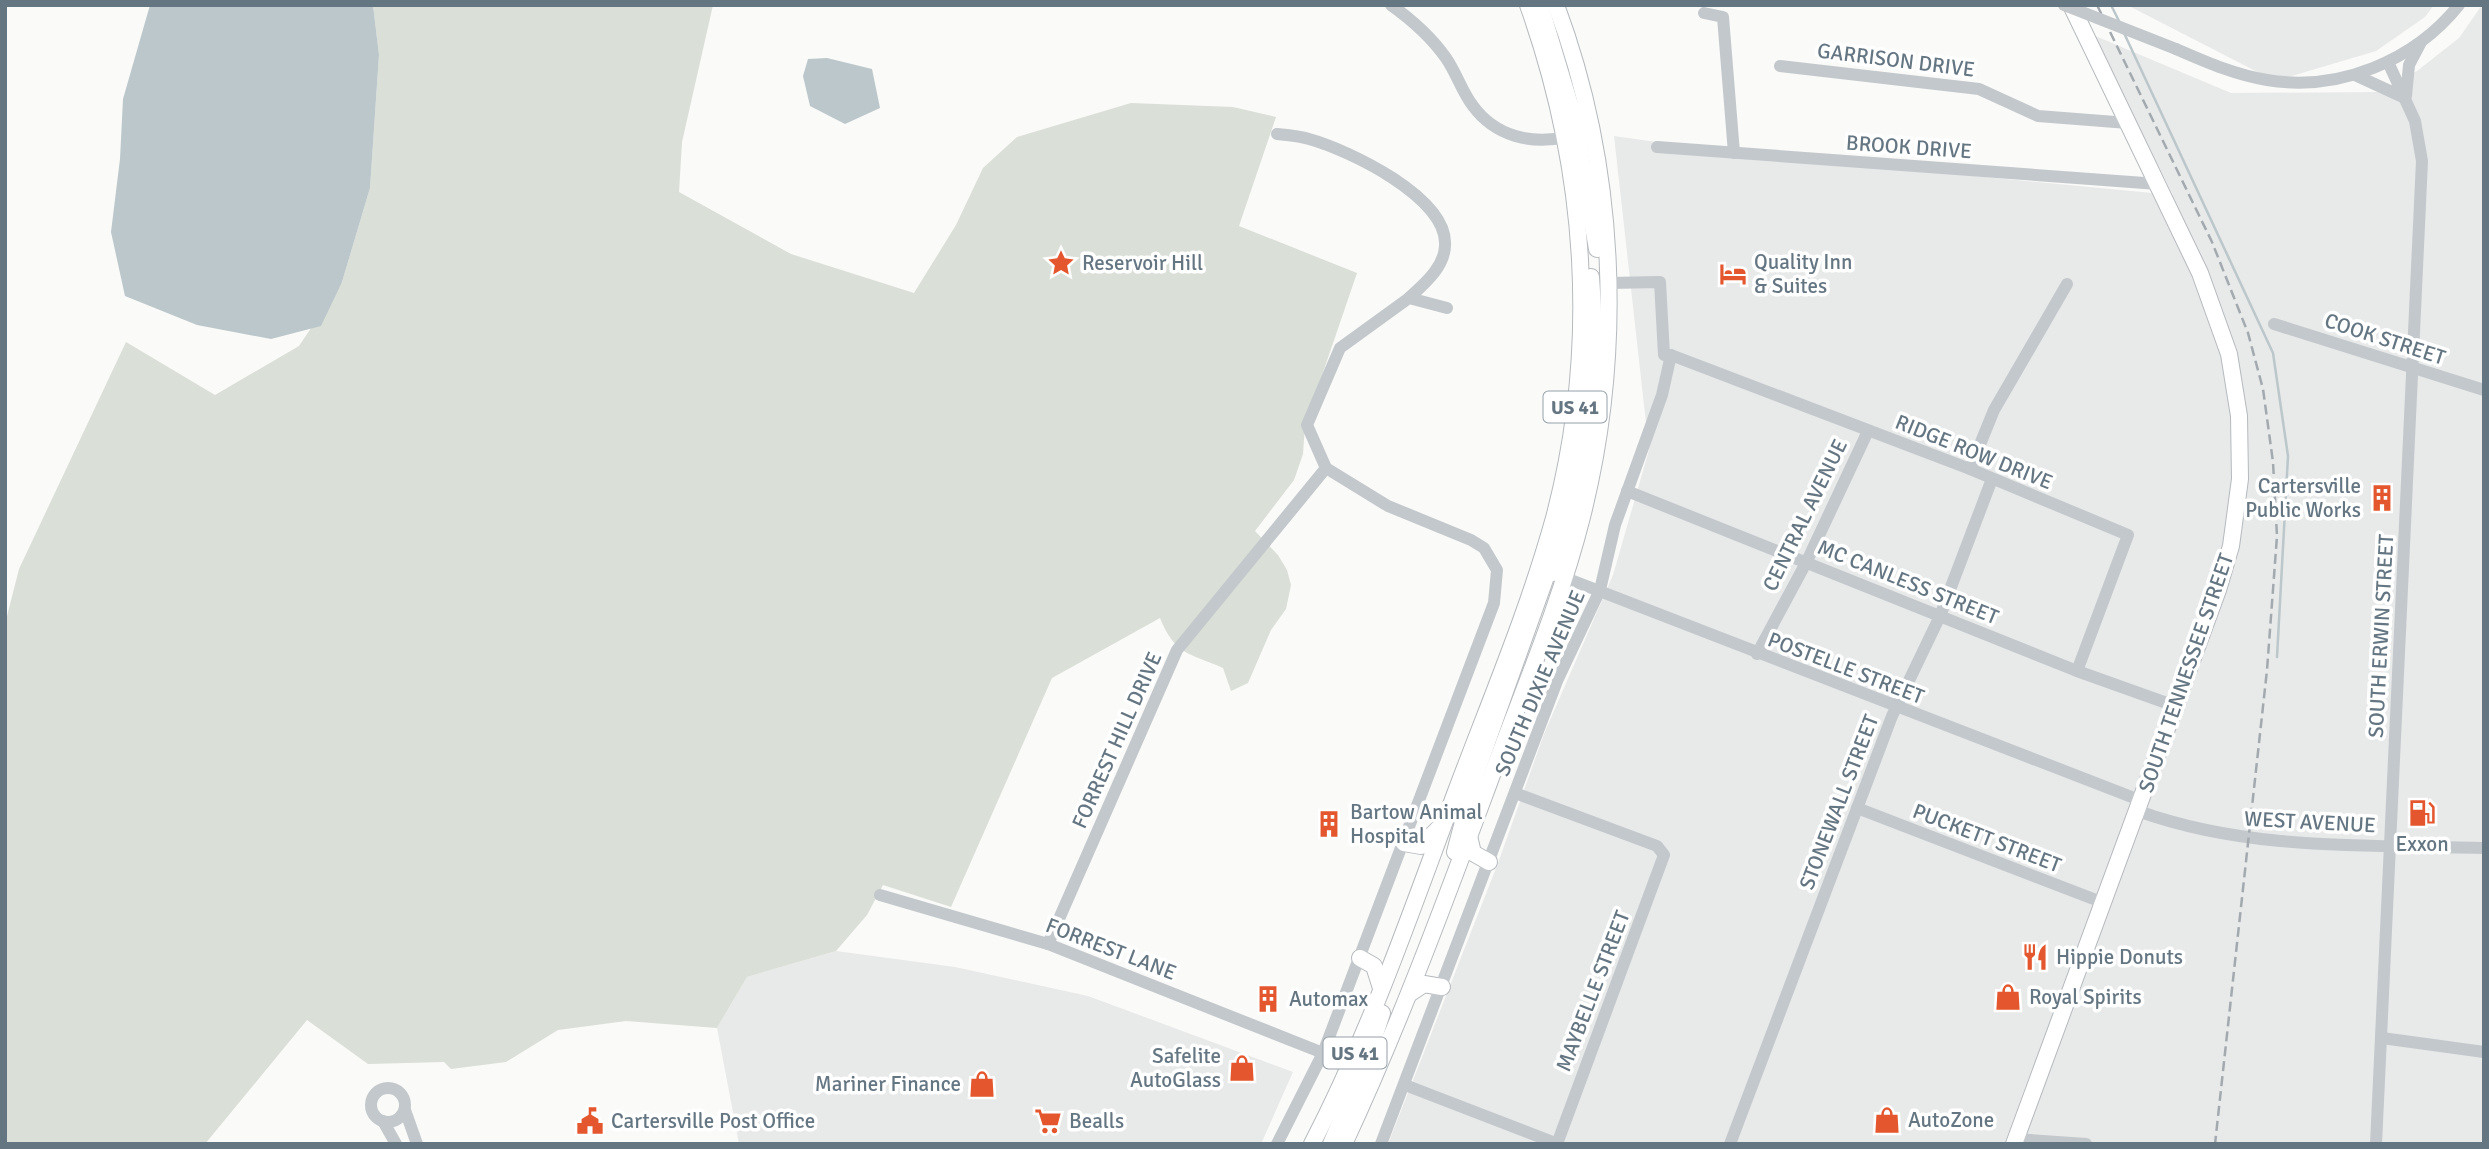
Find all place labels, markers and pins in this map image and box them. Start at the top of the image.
place icon: Reservoir Hill [1046,248,1076,278]
place label: Quality Inn & Suites [1754,249,1852,299]
place label: Reservoir Hill [1082,250,1203,276]
hotel icon: Quality Inn & Suites [1718,259,1748,289]
place label: Cartersville Public Works [2245,473,2361,523]
building icon: Cartersville Public Works [2367,483,2397,513]
fuel station icon: Exxon [2407,798,2437,828]
place label: Bartow Animal Hospital [1350,799,1483,849]
building icon: Bartow Animal Hospital [1314,809,1344,839]
place label: Exxon [2395,831,2449,857]
restaurant icon: Hippie Donuts [2020,942,2050,972]
place label: Hippie Donuts [2056,944,2183,970]
shop icon: Royal Spirits [1993,982,2023,1012]
building icon: Automax [1253,984,1283,1014]
place label: Royal Spirits [2029,984,2142,1010]
place label: Automax [1289,986,1369,1012]
place label: Safelite AutoGlass [1130,1043,1221,1093]
shop icon: Safelite AutoGlass [1227,1053,1257,1083]
shop icon: Mariner Finance [967,1069,997,1099]
place label: Mariner Finance [815,1071,961,1097]
shop icon: AutoZone [1872,1105,1902,1135]
public building icon: Cartersville Post Office [575,1106,605,1136]
supermarket icon: Bealls [1033,1106,1063,1136]
place label: AutoZone [1908,1107,1994,1133]
place label: Cartersville Post Office [611,1108,815,1134]
place label: Bealls [1069,1108,1124,1134]

